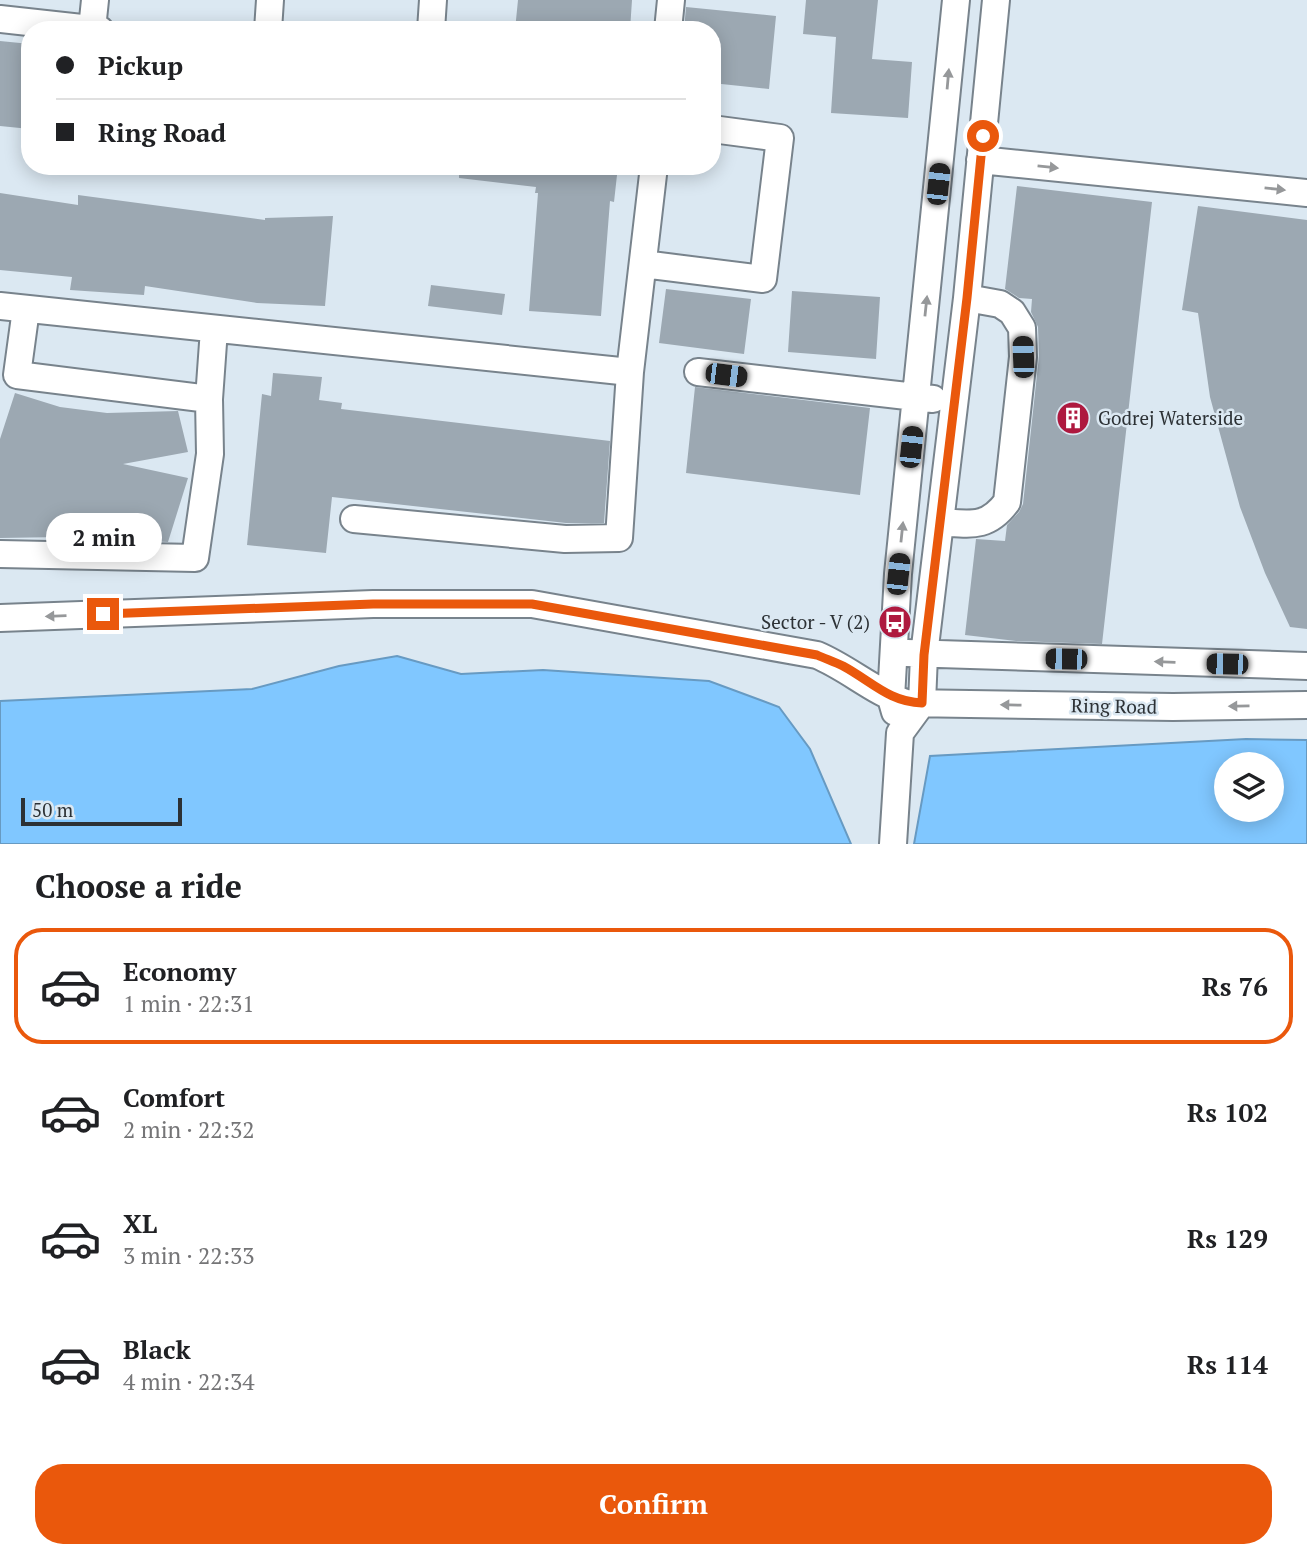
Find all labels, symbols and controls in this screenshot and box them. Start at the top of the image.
text: Pickup [98,48,183,82]
one-way arrow [943,68,954,90]
text: Ring Road [98,115,226,149]
route start [967,120,999,152]
car [926,162,951,206]
one-way arrow [1038,162,1060,173]
one-way arrow [1264,184,1286,195]
one-way arrow [921,295,932,317]
car [1012,336,1035,378]
car [704,362,749,388]
building icon: Godrej Waterside [1054,399,1092,437]
place label: Godrej Waterside [1098,405,1243,430]
car [899,425,924,469]
callout: 2 min [45,512,161,562]
one-way arrow [897,521,908,543]
text: 2 min [73,522,135,553]
car [886,552,911,596]
route end [87,598,119,630]
bus stop icon: Sector - V (2) [876,603,914,641]
place label: Sector - V (2) [761,609,870,634]
one-way arrow [45,611,67,622]
car [1045,648,1088,670]
car [1206,653,1249,675]
one-way arrow [1154,656,1176,668]
street label: Ring Road [1071,692,1158,719]
one-way arrow [1000,699,1022,710]
one-way arrow [1228,700,1250,711]
map controls [1214,752,1284,822]
button: layers [1214,752,1284,822]
scale bar [21,795,182,827]
text: 50 m [32,797,73,822]
text: Choose a ride [35,865,242,907]
text: Economy [123,954,236,988]
icon: car [39,955,102,1018]
text: Rs 76 [1202,969,1268,1003]
text: 1 min · 22:31 [123,988,255,1019]
text: Comfort [123,1080,225,1114]
icon: car [39,1081,102,1144]
text: Rs 102 [1187,1095,1268,1129]
text: 2 min · 22:32 [123,1114,255,1145]
text: XL [123,1206,157,1240]
icon: car [39,1207,102,1270]
text: Rs 129 [1187,1221,1268,1255]
text: 3 min · 22:33 [123,1240,255,1271]
text: Black [123,1332,191,1366]
icon: car [39,1333,102,1396]
text: Rs 114 [1187,1347,1268,1381]
text: 4 min · 22:34 [123,1366,255,1397]
button: Confirm [35,1464,1272,1544]

